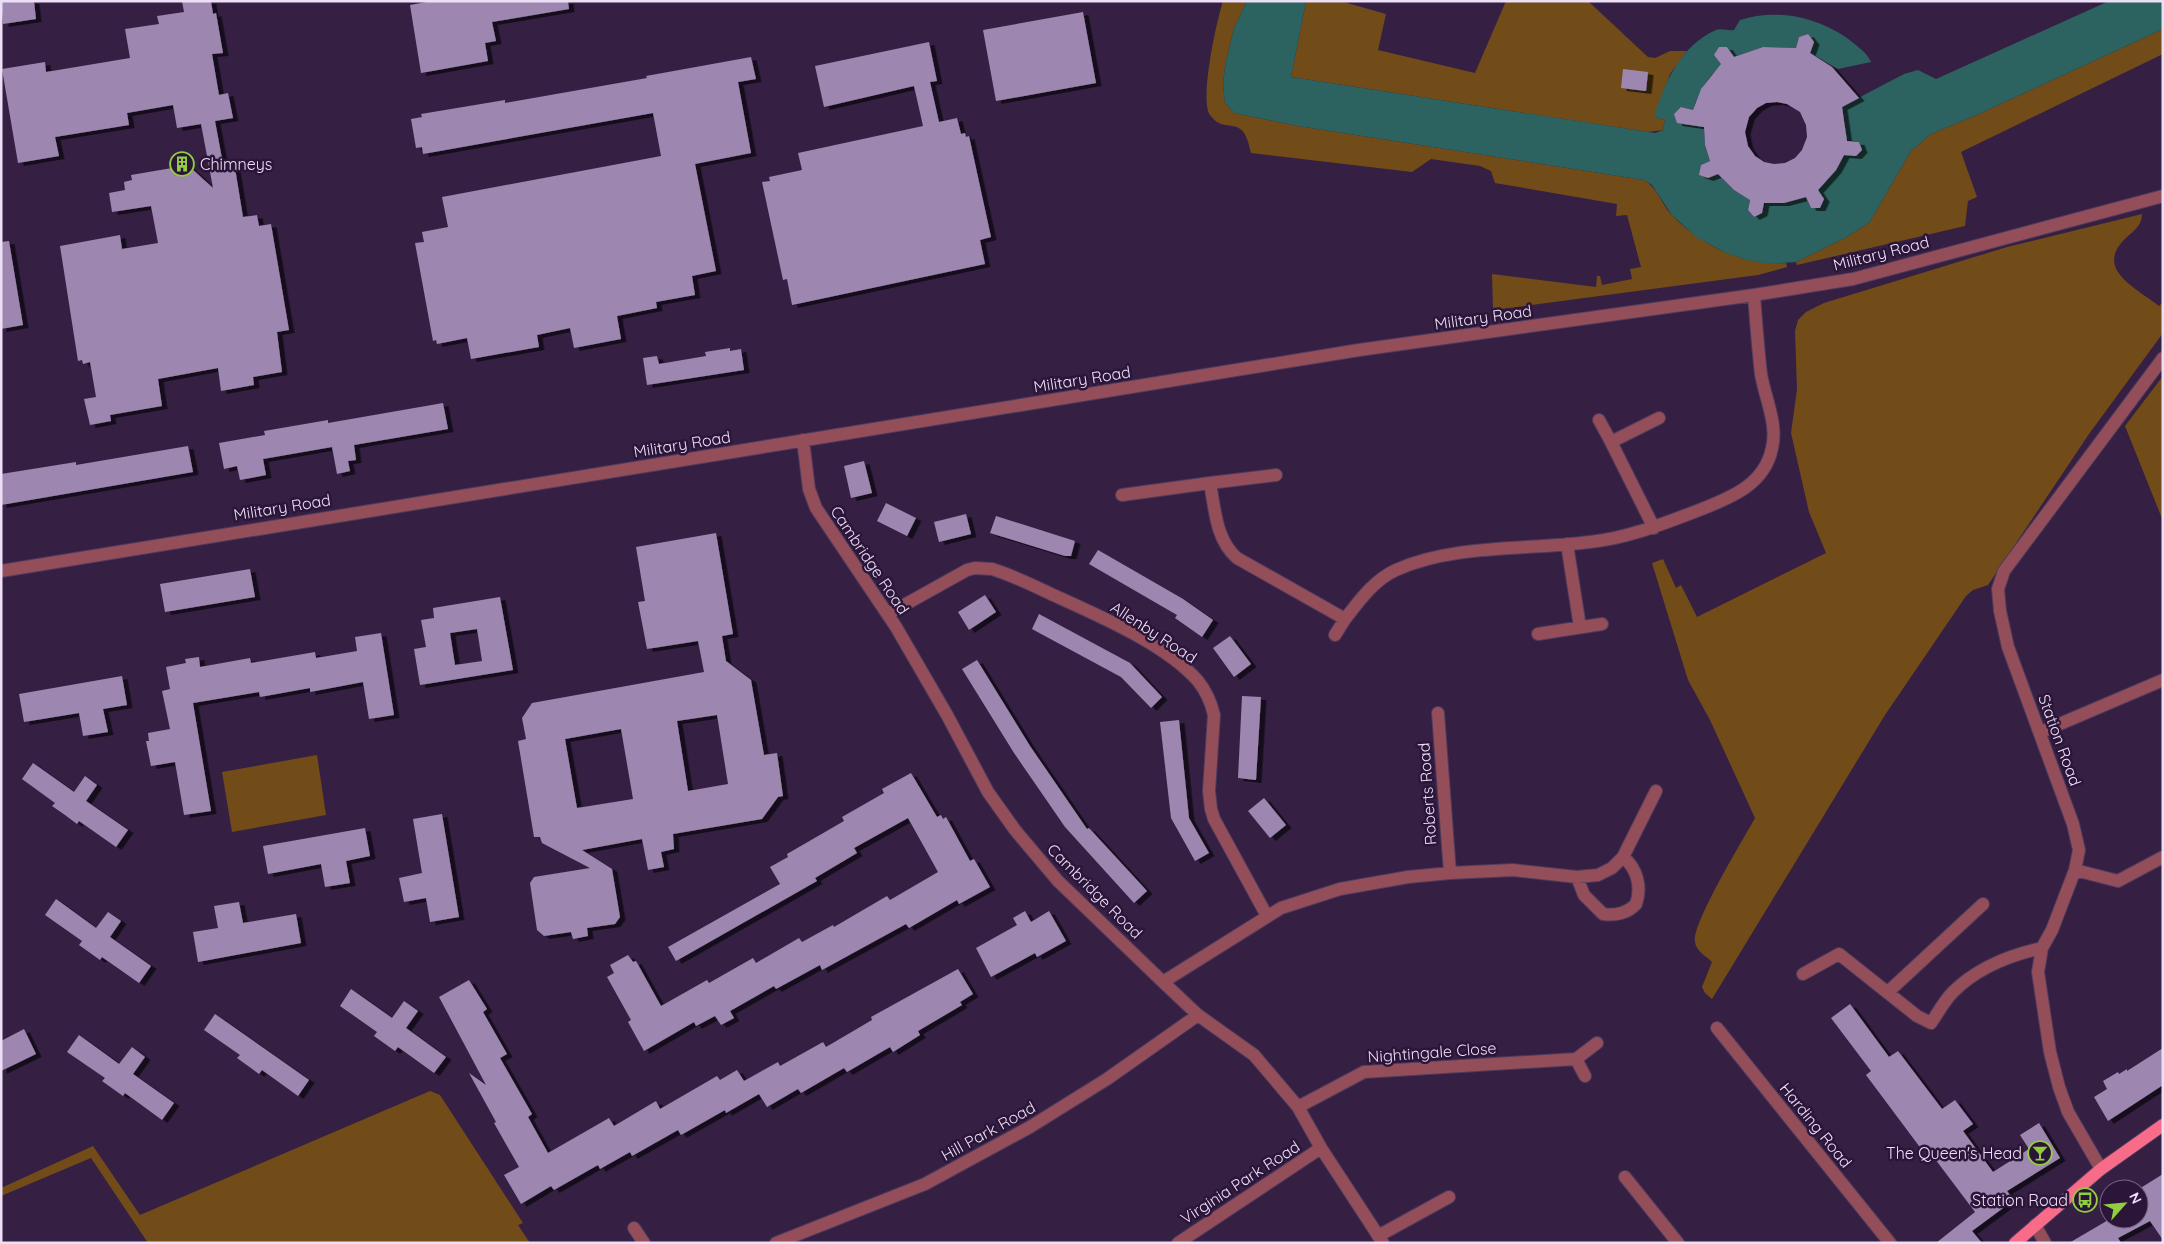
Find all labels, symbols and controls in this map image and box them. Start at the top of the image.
building icon: Chimneys [169,151,195,177]
place label: Chimneys [200,154,272,174]
street label: Military Road [1831,231,1931,275]
street label: Military Road [1433,300,1533,334]
street label: Military Road [1032,361,1132,397]
street label: Military Road [632,426,732,462]
street label: Military Road [232,489,332,525]
street label: Cambridge Road [826,502,914,618]
street label: Allenby Road [1107,597,1201,667]
street label: Station Road [2034,692,2086,788]
street label: Roberts Road [1413,742,1441,846]
street label: Cambridge Road [1043,839,1147,943]
street label: Nightingale Close [1367,1038,1497,1066]
street label: Harding Road [1776,1079,1856,1171]
street label: Hill Park Road [937,1097,1039,1165]
street label: Virginia Park Road [1177,1136,1303,1228]
bar icon: The Queen's Head [2027,1140,2053,1166]
place label: The Queen's Head [1886,1143,2022,1163]
north arrow [2099,1179,2149,1229]
bus stop icon: Station Road [2072,1187,2098,1213]
text: N [2125,1189,2146,1207]
place label: Station Road [1972,1190,2068,1210]

